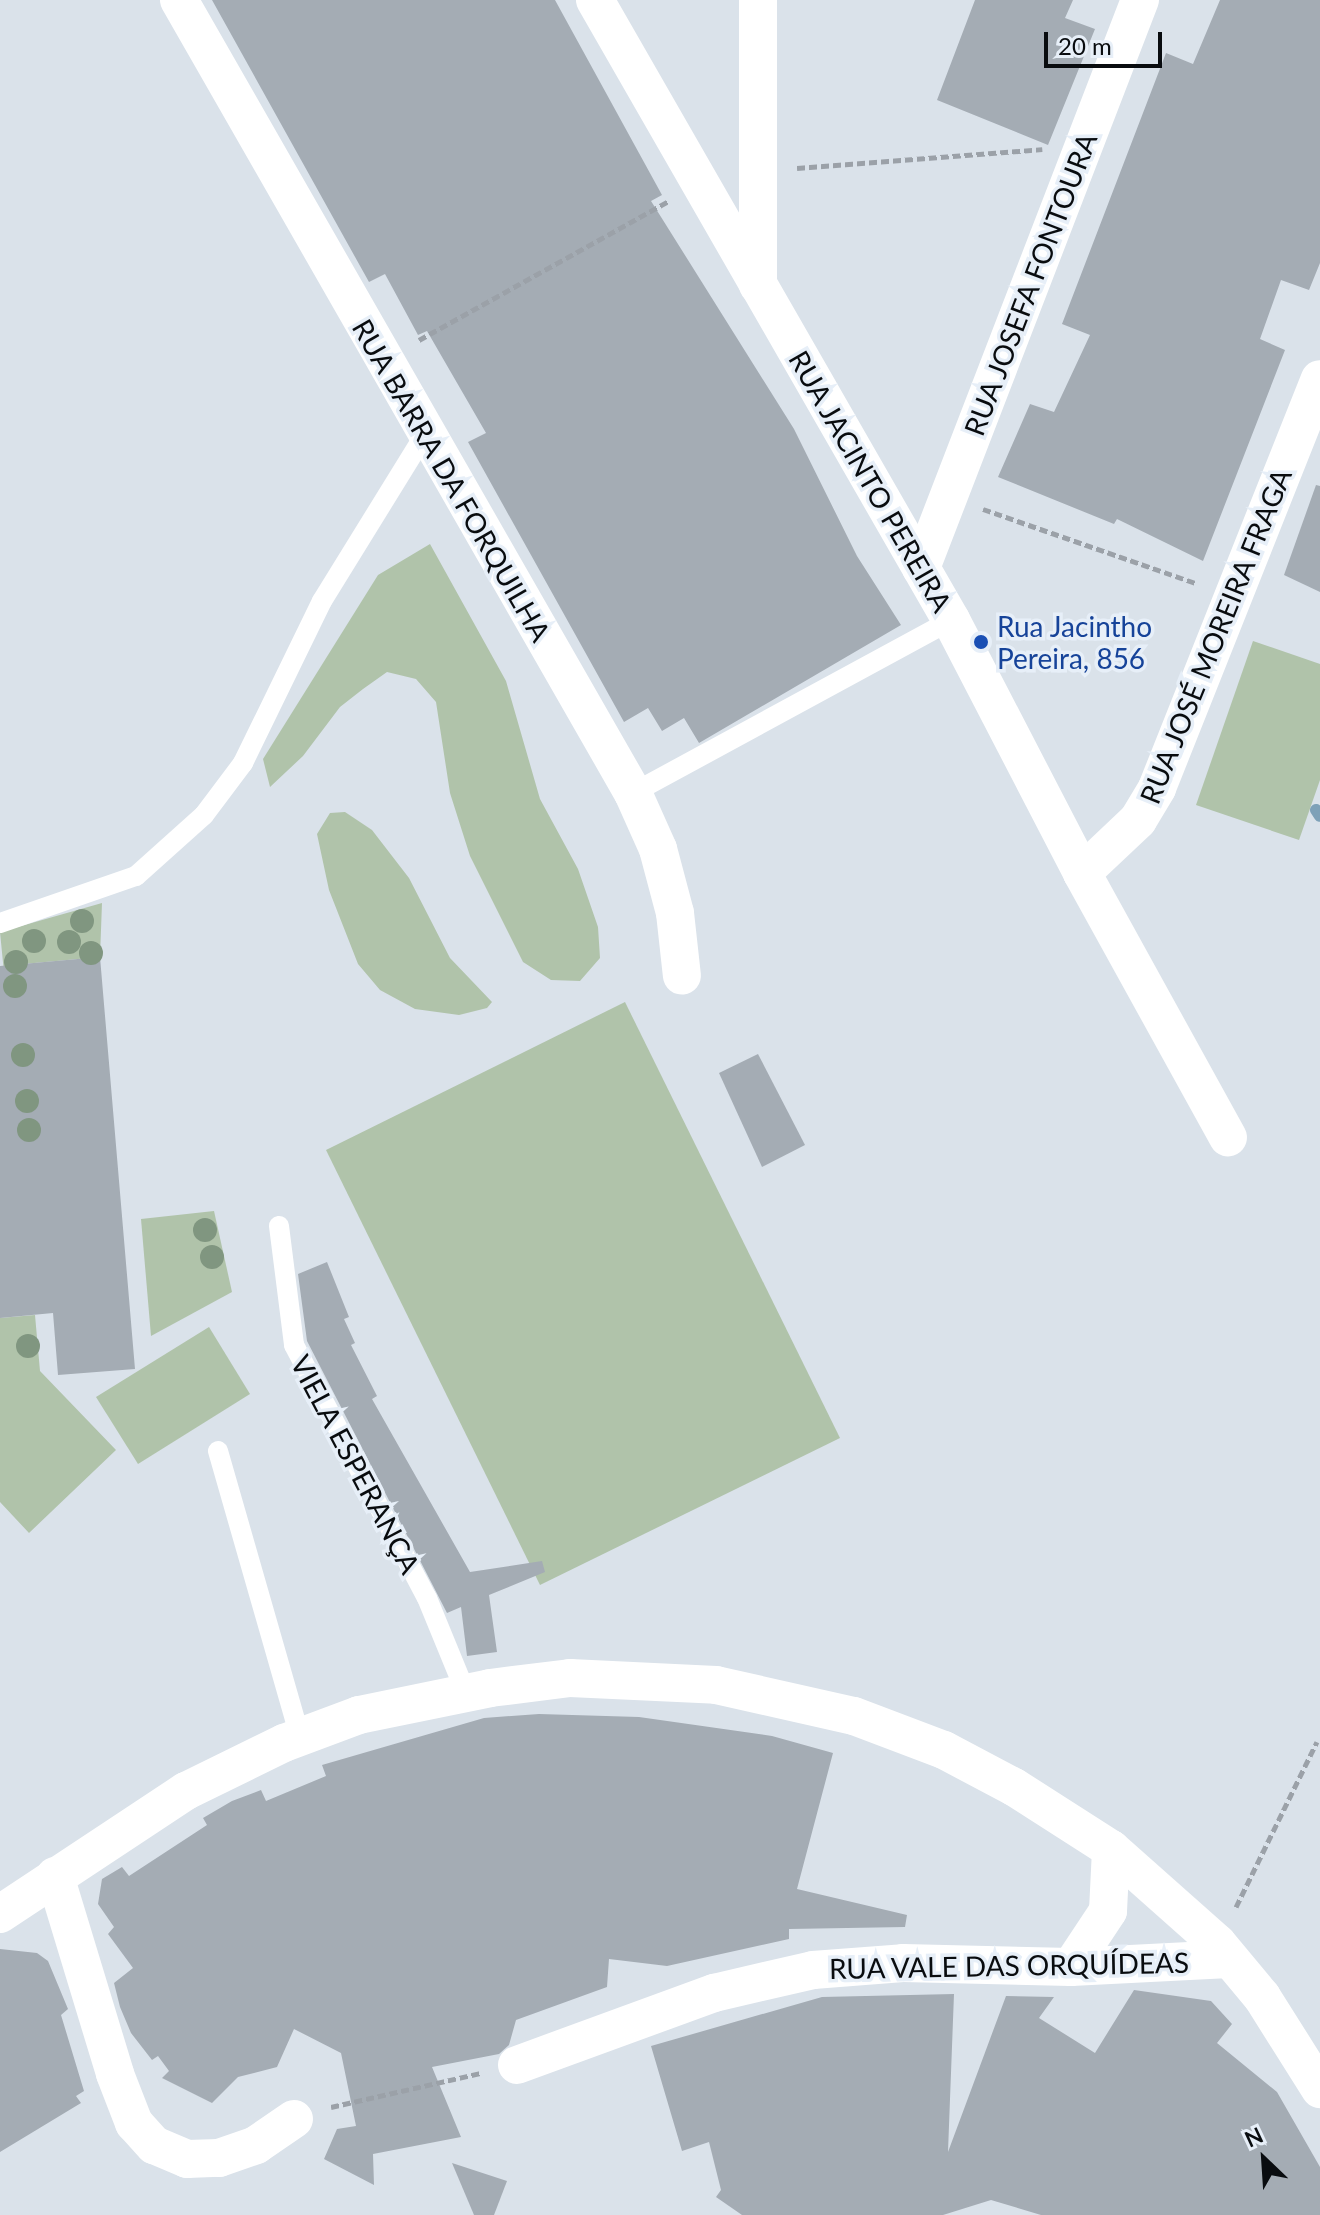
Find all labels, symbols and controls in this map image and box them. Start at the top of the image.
scale bar [1048,16,1166,66]
text: 20 m [1058,31,1112,60]
street label: RUA JOSEFA FONTOURA [956,127,1104,441]
street label: RUA BARRA DA FORQUILHA [345,312,559,648]
street label: RUA JACINTO PEREIRA [782,344,960,618]
street label: RUA JOSÉ MOREIRA FRAGA [1132,462,1298,810]
place label: Rua Jacintho Pereira, 856 [997,609,1153,675]
marker: Rua Jacintho Pereira, 856 [972,633,990,651]
street label: VIELA ESPERANÇA [284,1349,428,1579]
street label: RUA VALE DAS ORQUÍDEAS [828,1945,1190,1985]
north arrow [1224,2119,1304,2199]
text: N [1240,2121,1267,2153]

